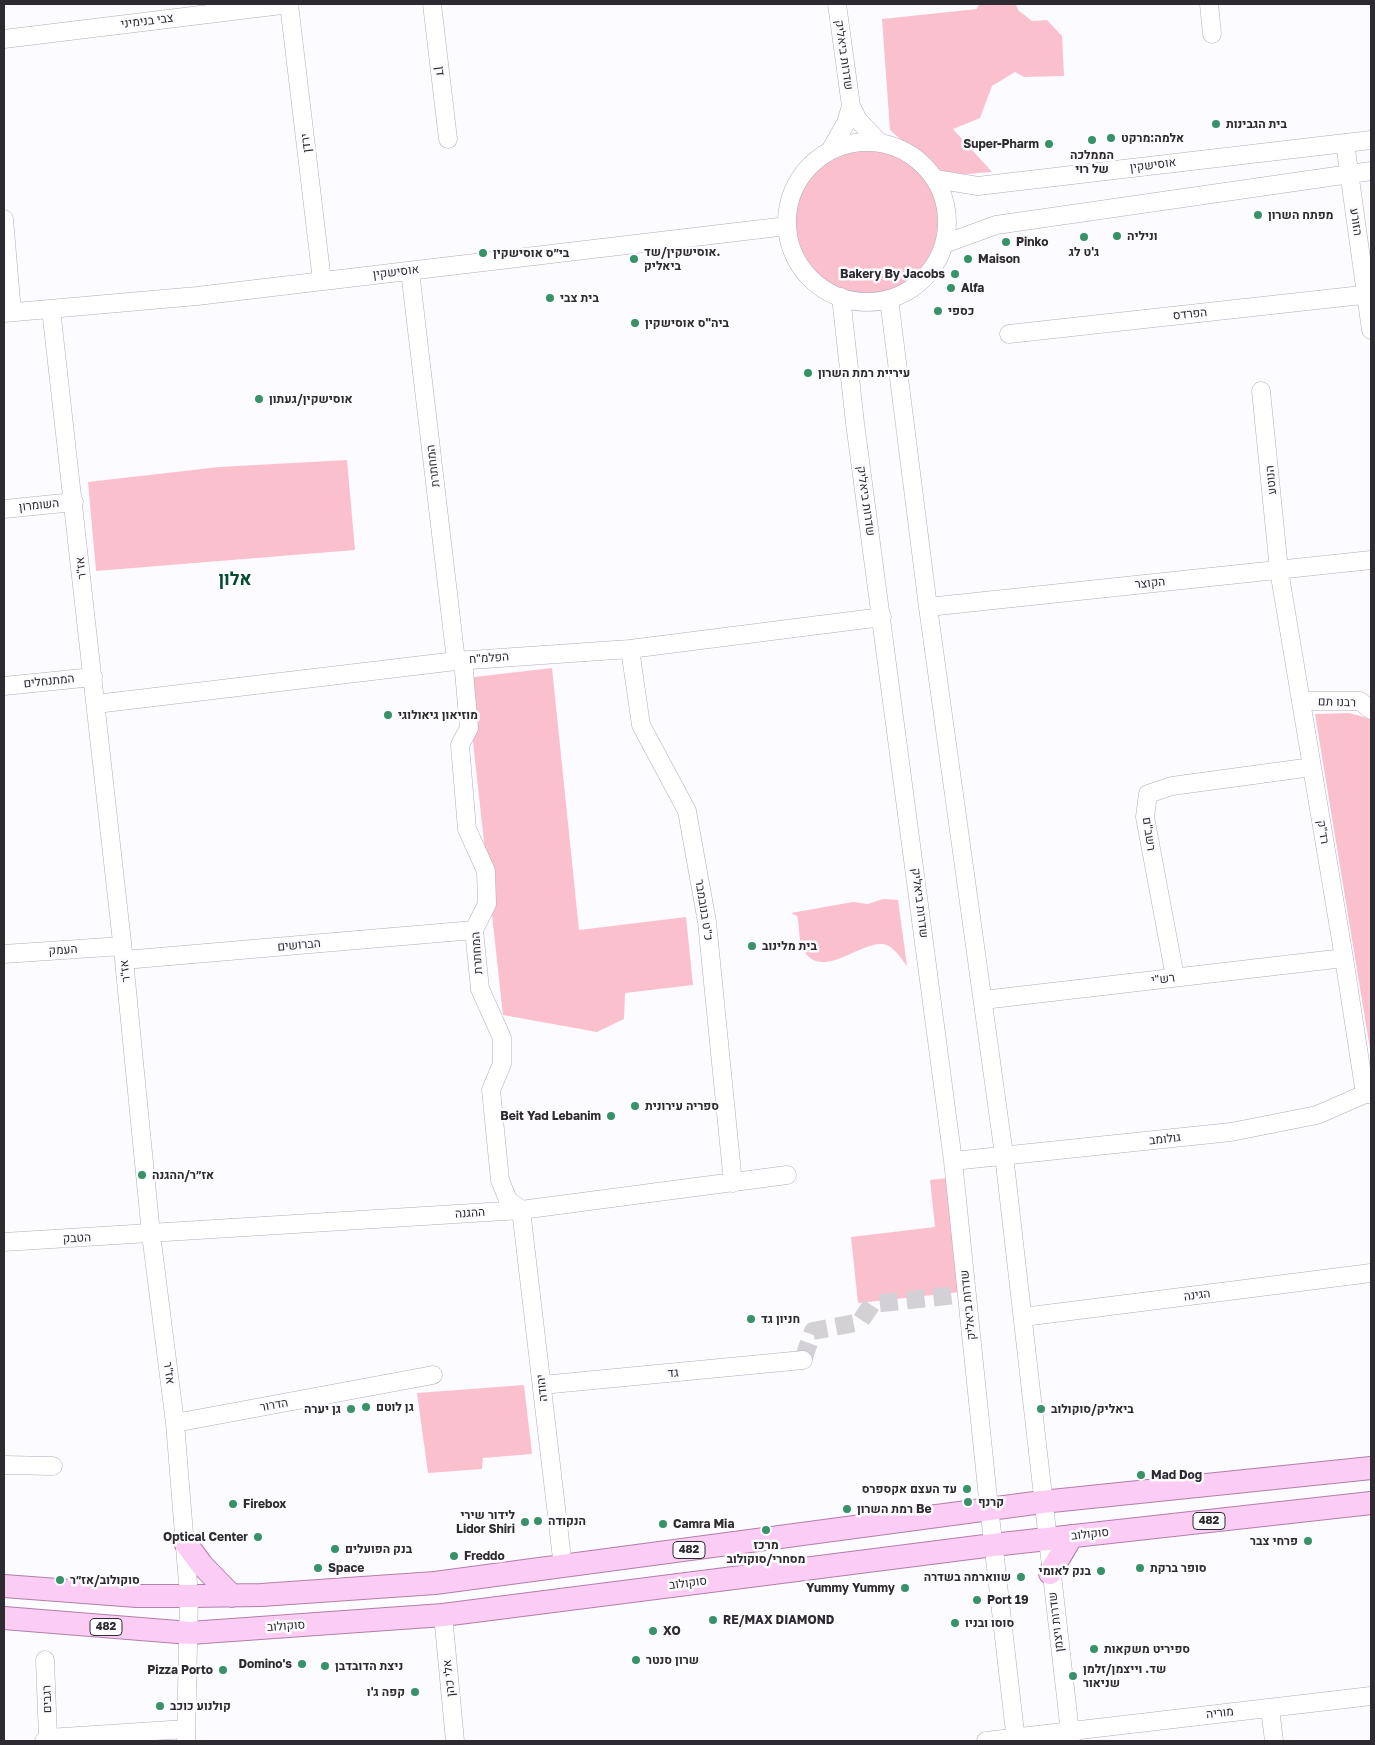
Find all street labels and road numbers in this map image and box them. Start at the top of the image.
street label: צבי בנימיני [120,11,174,31]
street label: שדרות ביאליק [832,19,856,91]
street label: דן [432,65,448,77]
street label: ירדן [298,133,314,153]
street label: אוסישקין [1129,155,1177,175]
street label: הזורע [1347,207,1365,237]
street label: אוסישקין [372,262,420,282]
street label: הפרדס [1172,305,1208,323]
street label: המחתרת [423,444,443,488]
street label: שדרות ביאליק [854,465,878,537]
street label: הנוטע [1262,465,1280,495]
street label: השומרון [18,496,60,514]
street label: אז"ר [73,556,89,580]
street label: הקוצר [1134,574,1166,592]
street label: הפלמ"ח [468,649,510,667]
street label: המתנחלים [23,671,75,691]
street label: רבנו תם [1318,694,1356,710]
street label: רשב"ם [1140,816,1158,852]
street label: רד"ק [1314,819,1332,845]
street label: שדרות ביאליק [909,867,931,939]
street label: כ"ט בנובמבר [692,878,716,942]
street label: המחתרת [468,931,486,975]
street label: הברושים [277,936,321,954]
street label: העמק [48,942,78,958]
street label: אז"ר [117,959,133,983]
street label: רש"י [1150,970,1176,988]
street label: גולומב [1148,1130,1182,1148]
street label: ההגנה [454,1205,486,1221]
street label: הטבק [63,1230,91,1246]
street label: שדרות ביאליק [957,1269,979,1341]
street label: הגינה [1183,1286,1211,1304]
street label: אז"ר [160,1361,178,1385]
street label: גד [667,1365,679,1381]
street label: יהודה [533,1374,551,1402]
street label: הדרור [259,1395,289,1415]
road number: 482 [1193,1512,1225,1530]
street label: סוקולוב [1070,1525,1110,1543]
road number: 482 [673,1542,705,1558]
street label: סוקולוב [668,1574,708,1592]
street label: שדרות ויצמן [1045,1591,1067,1653]
street label: סוקולוב [266,1617,306,1635]
road number: 482 [90,1618,122,1635]
street label: אלי כהן [440,1659,458,1697]
street label: רגבים [39,1685,55,1713]
street label: מוריה [1205,1704,1235,1722]

